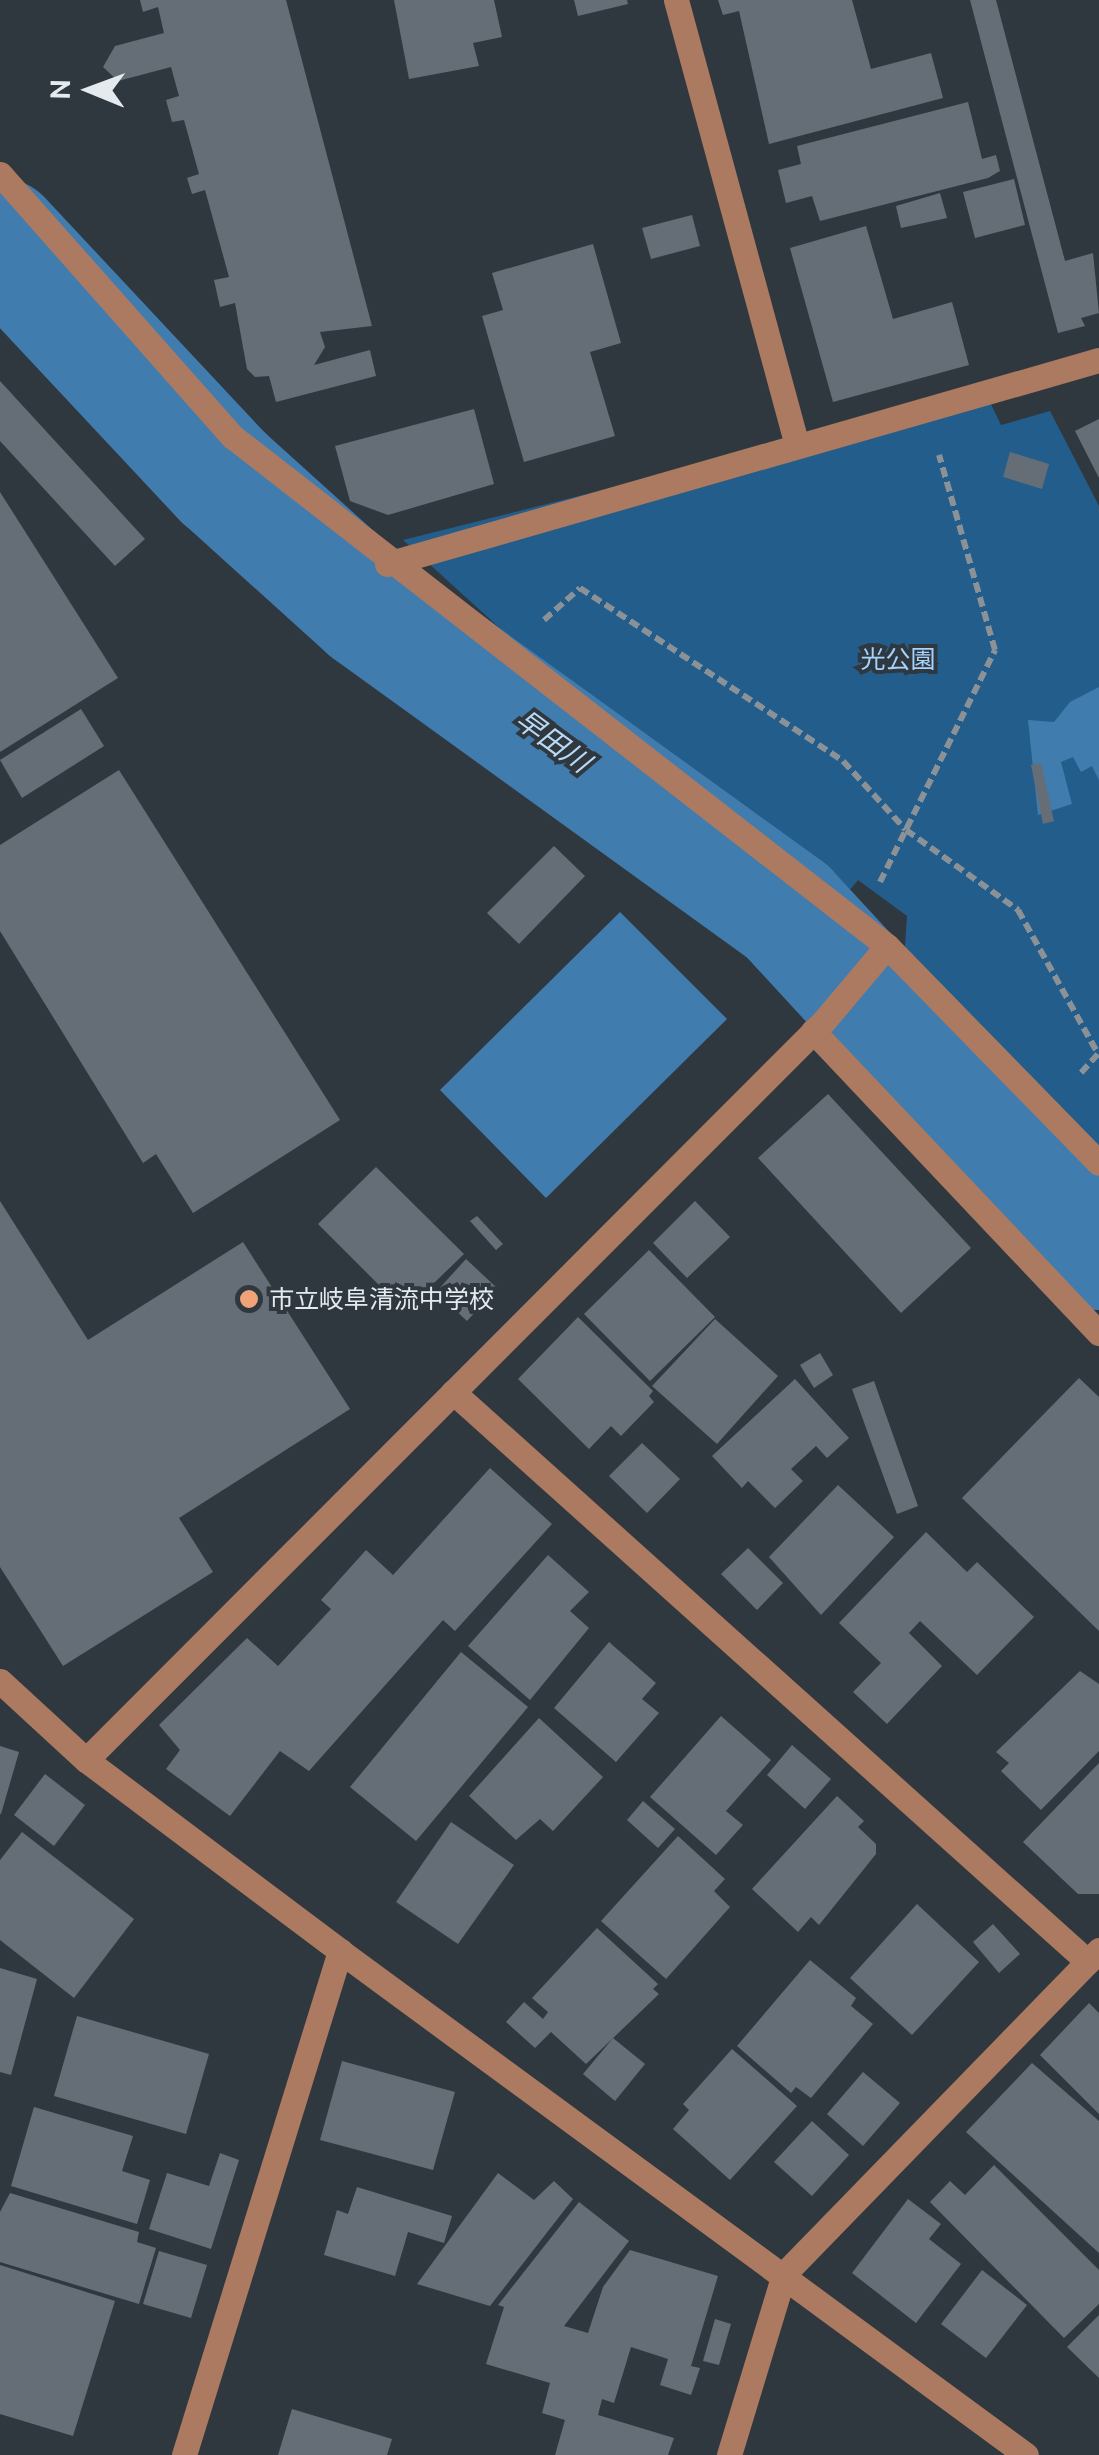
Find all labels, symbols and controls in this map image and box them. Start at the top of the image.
north arrow [40,40,140,140]
text: N [44,79,75,100]
park label: 光公園 [861,644,935,674]
water label: 早田川 [509,703,597,779]
place label: 市立岐阜清流中学校 [269,1284,494,1314]
marker: 市立岐阜清流中学校 [238,1288,260,1310]

